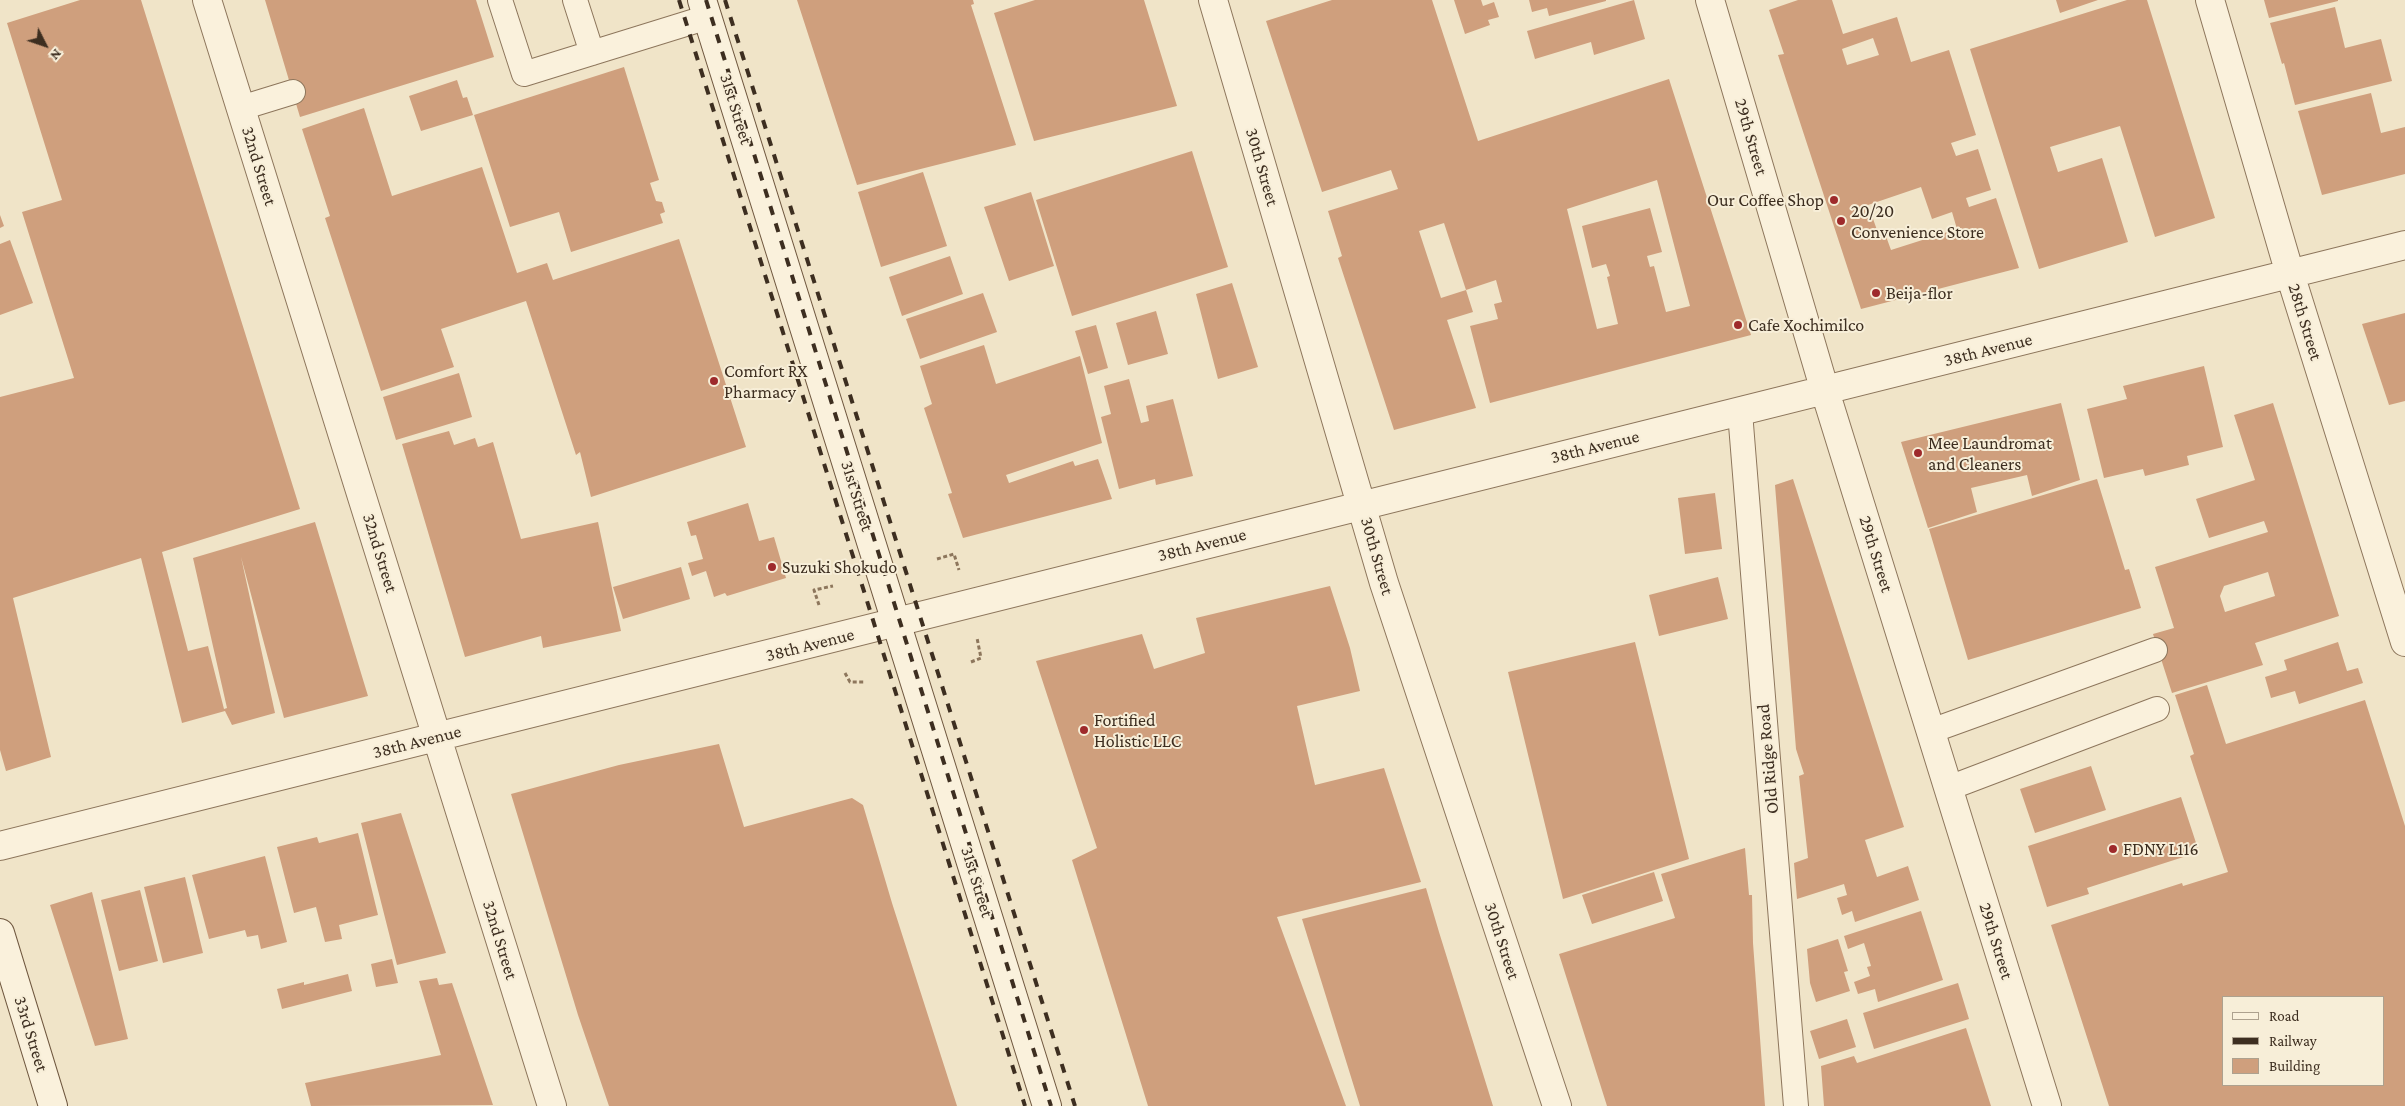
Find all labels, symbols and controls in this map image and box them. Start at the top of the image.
north arrow [20,20,70,70]
text: N [47,46,65,64]
street label: 31st Street [715,71,757,147]
street label: 29th Street [1730,96,1772,178]
street label: 32nd Street [237,124,281,208]
street label: 30th Street [1241,126,1283,208]
place label: Our Coffee Shop [1707,189,1824,211]
marker: Our Coffee Shop [1828,194,1840,206]
place label: 20/20 Convenience Store [1851,200,1984,242]
marker: 20/20 Convenience Store [1835,215,1847,227]
street label: 28th Street [2283,281,2327,363]
place label: Beija-flor [1886,282,1953,304]
marker: Beija-flor [1870,287,1882,299]
place label: Cafe Xochimilco [1748,314,1864,336]
marker: Cafe Xochimilco [1732,319,1744,331]
street label: 38th Avenue [1942,329,2034,371]
place label: Comfort RX Pharmacy [724,360,808,402]
marker: Comfort RX Pharmacy [708,375,720,387]
street label: 38th Avenue [1549,426,1641,468]
place label: Mee Laundromat and Cleaners [1928,432,2052,474]
marker: Mee Laundromat and Cleaners [1912,447,1924,459]
street label: 31st Street [836,458,878,534]
street label: 32nd Street [358,511,402,595]
street label: 29th Street [1854,513,1898,595]
street label: 30th Street [1356,515,1398,597]
street label: 38th Avenue [1156,524,1248,566]
place label: Suzuki Shokudo [782,556,897,578]
marker: Suzuki Shokudo [766,561,778,573]
street label: 38th Avenue [764,624,856,666]
street label: Old Ridge Road [1752,703,1784,815]
place label: Fortified Holistic LLC [1094,709,1181,752]
street label: 38th Avenue [371,721,463,763]
marker: Fortified Holistic LLC [1078,724,1090,736]
place label: FDNY L116 [2123,838,2199,860]
marker: FDNY L116 [2107,843,2119,855]
street label: 31st Street [956,844,998,920]
street label: 32nd Street [478,898,522,982]
street label: 30th Street [1479,900,1525,982]
street label: 29th Street [1974,900,2018,982]
street label: 33rd Street [9,994,53,1074]
legend [2222,996,2385,1086]
text: Road [2269,1008,2299,1024]
text: Railway [2269,1033,2317,1049]
text: Building [2269,1058,2320,1074]

